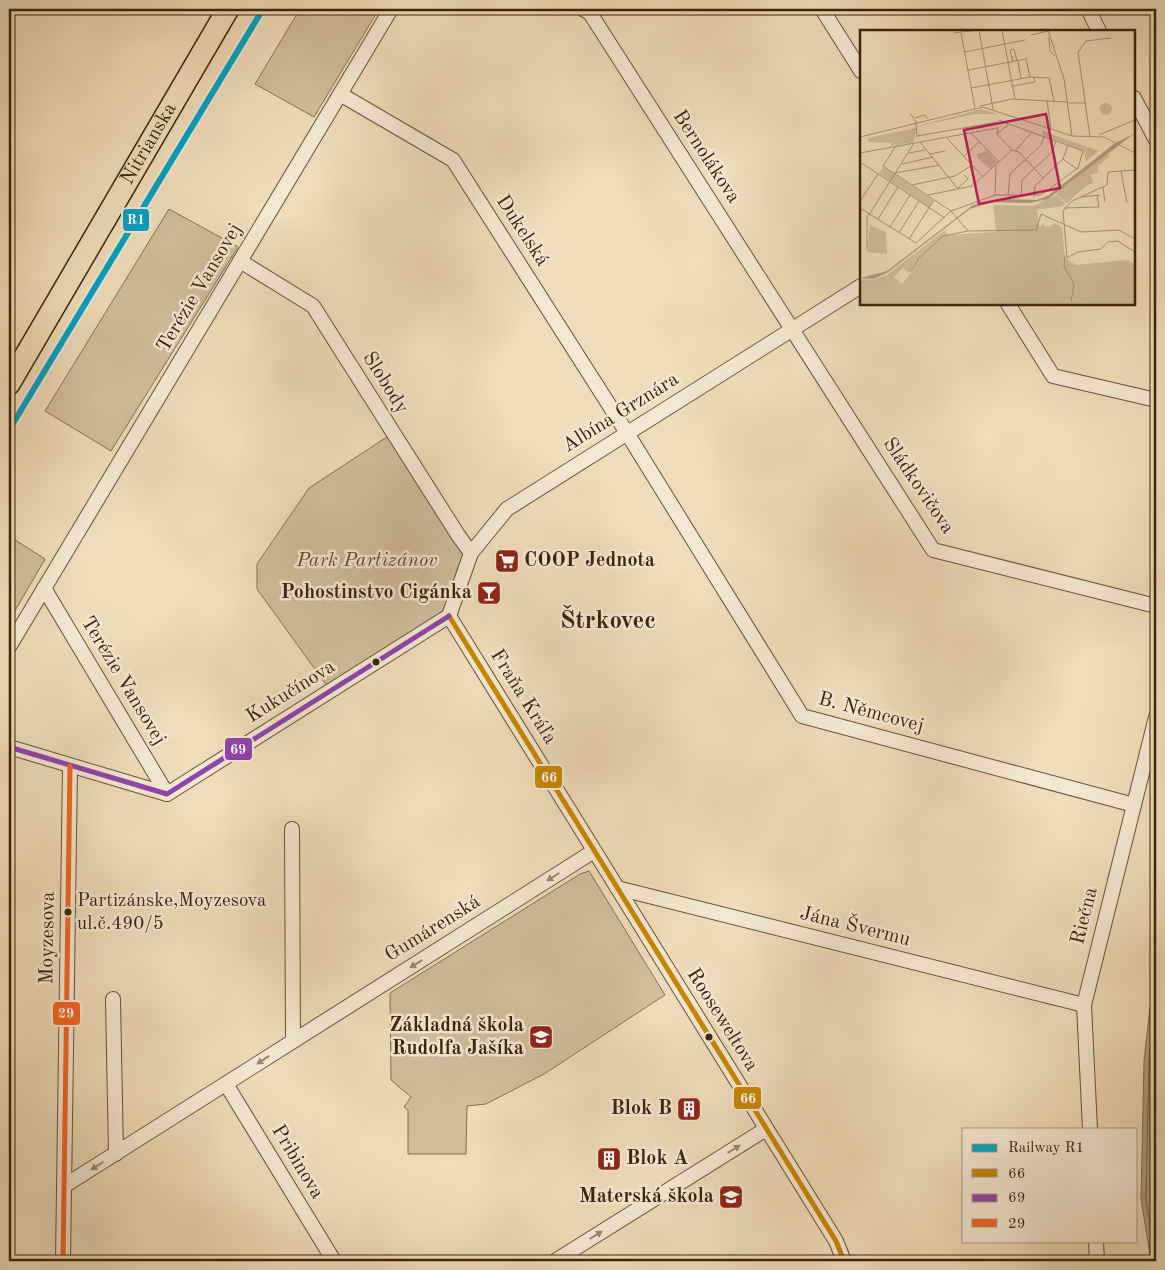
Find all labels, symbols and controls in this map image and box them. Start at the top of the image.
inset map [860,30,1135,305]
street label: Nitrianska [118,99,181,188]
street label: Bernolákova [669,107,743,207]
street label: Dukelská [492,192,552,270]
line badge: R1 [122,208,150,232]
text: R1 [127,213,145,227]
street label: Terézie Vansovej [154,220,246,356]
street label: Slobody [358,348,412,418]
street label: Albína Grznára [559,369,683,457]
street label: Sládkovičova [879,434,957,538]
supermarket icon: COOP Jednota [494,548,520,574]
park label: Park Partizánov [296,551,438,571]
place label: COOP Jednota [524,551,655,571]
bar icon: Pohostinstvo Cigánka [476,580,502,606]
place label: Pohostinstvo Cigánka [281,583,472,603]
district label: Štrkovec [560,604,656,634]
street label: Terézie Vansovej [77,613,169,749]
street label: Fraňa Kráľa [486,646,560,748]
street label: Kukučínova [243,657,339,727]
unlabelled marker [371,657,381,667]
street label: B. Němcovej [816,689,926,737]
line badge: 69 [224,737,253,761]
text: 69 [230,743,246,757]
line badge: 66 [534,765,563,789]
text: 66 [541,771,557,785]
one-way arrow [546,873,559,882]
street label: Riečna [1068,885,1102,947]
street label: Moyzesova [37,891,59,985]
place label: Partizánske,Moyzesova ul.č.490/5 [77,892,267,934]
street label: Gumárenská [382,892,484,966]
street label: Jána Švermu [798,900,913,950]
marker: Partizánske,Moyzesova ul.č.490/5 [63,907,73,917]
one-way arrow [409,959,422,969]
street label: Rooseweltova [682,965,762,1075]
line badge: 29 [52,1001,81,1026]
text: 29 [58,1007,74,1021]
place label: Základná škola Rudolfa Jašíka [389,1016,524,1059]
school or university icon: Základná škola Rudolfa Jašíka [528,1024,554,1050]
unlabelled marker [704,1032,714,1042]
one-way arrow [256,1055,270,1065]
line badge: 66 [733,1086,762,1110]
text: 66 [740,1092,756,1106]
building icon: Blok B [676,1096,702,1122]
place label: Blok B [611,1099,672,1119]
street label: Pribinova [267,1121,327,1203]
legend [962,1128,1138,1242]
text: Railway R1 [1008,1141,1084,1156]
one-way arrow [727,1144,740,1154]
building icon: Blok A [596,1146,622,1172]
place label: Blok A [626,1149,688,1169]
one-way arrow [90,1161,103,1171]
text: 66 [1008,1167,1025,1182]
school or university icon: Materská škola [718,1184,744,1210]
place label: Materská škola [579,1187,714,1207]
text: 69 [1008,1191,1025,1206]
text: 29 [1008,1217,1025,1232]
one-way arrow [589,1231,603,1240]

